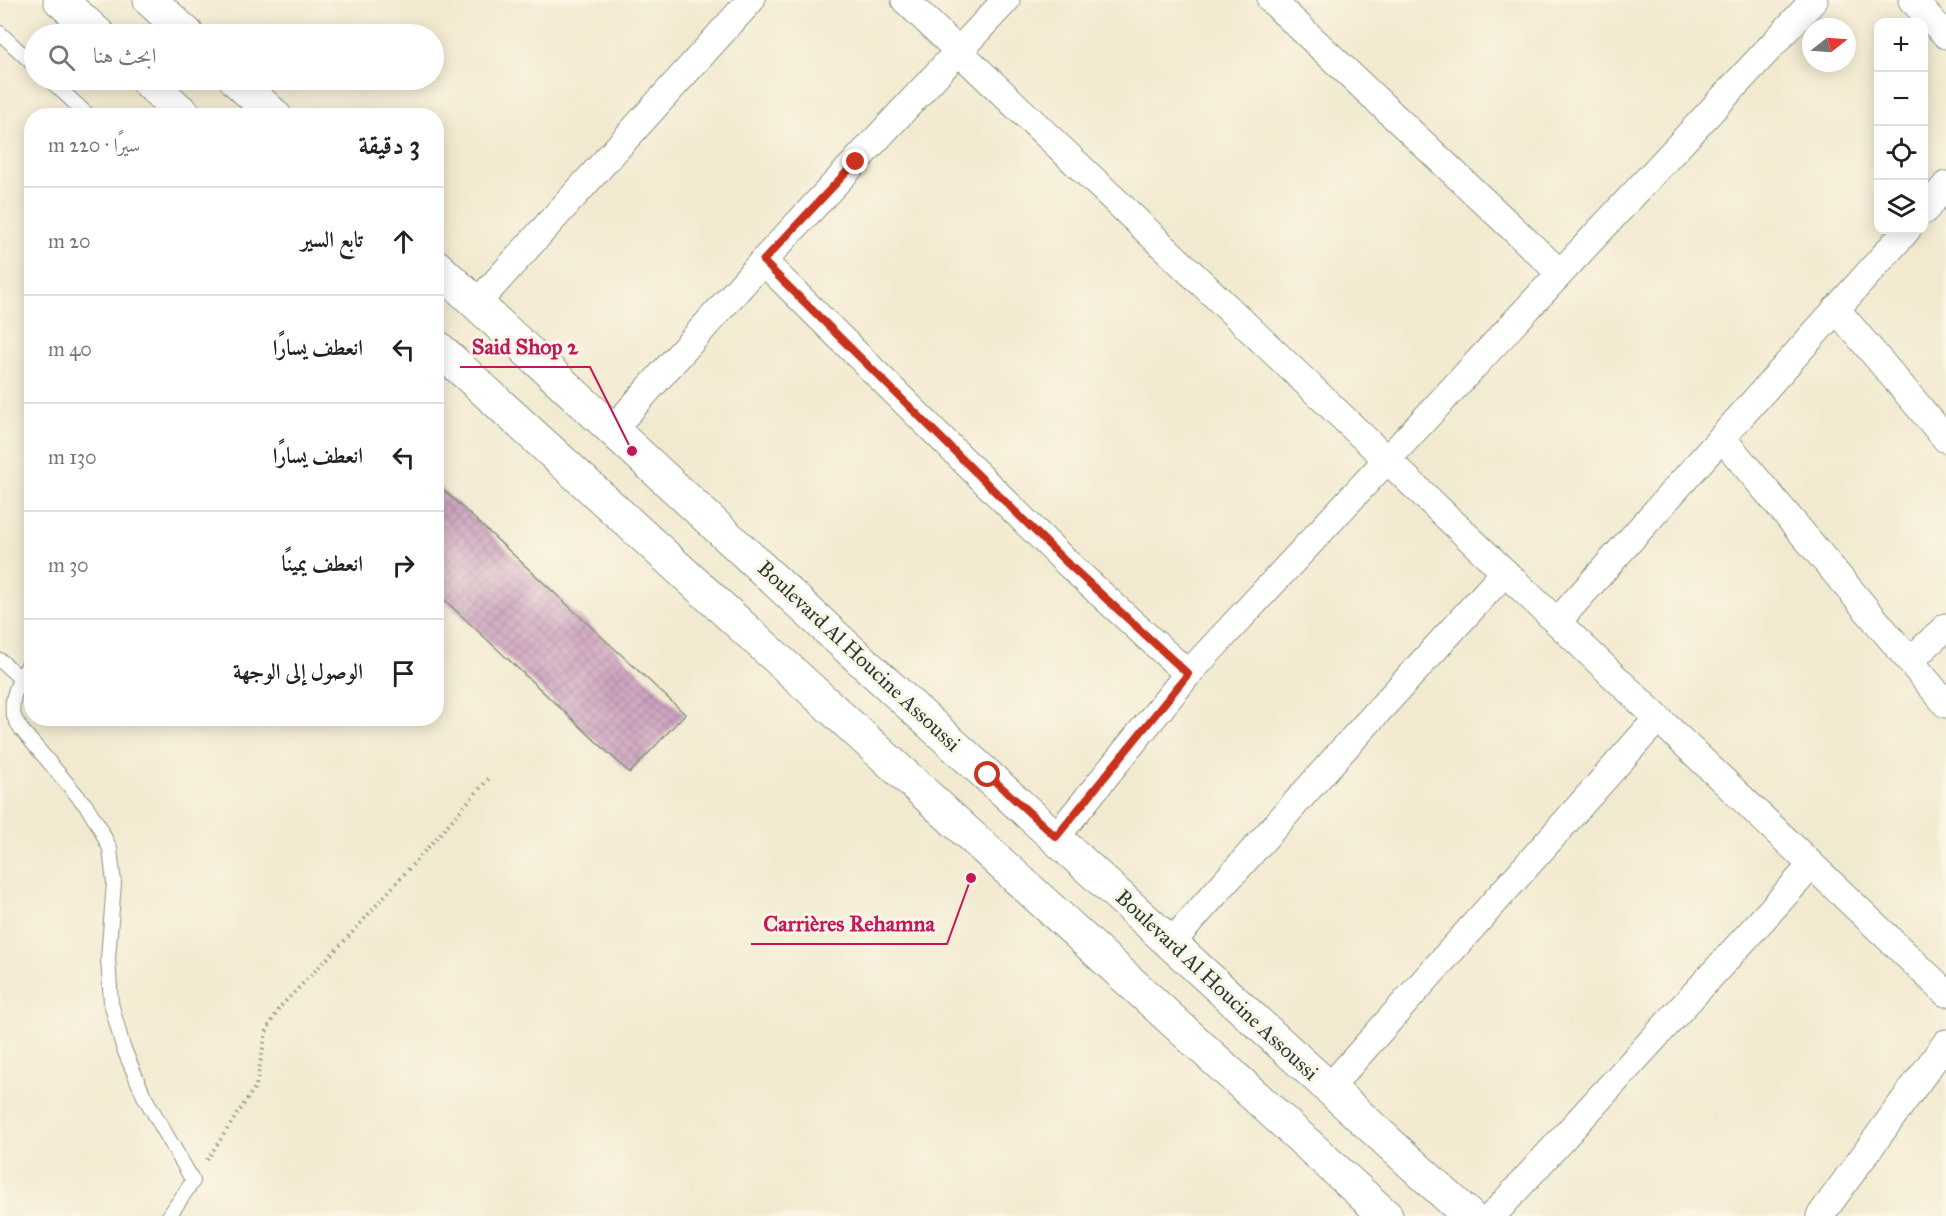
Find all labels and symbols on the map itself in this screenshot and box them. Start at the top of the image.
north arrow [1802,18,1856,72]
route end [842,148,868,174]
callout: Said Shop 2 [460,327,590,367]
text: Said Shop 2 [472,333,579,360]
street label: Boulevard Al Houcine Assoussi [752,555,966,757]
route start [974,761,1000,787]
street label: Boulevard Al Houcine Assoussi [1110,884,1324,1086]
callout: Carrières Rehamna [751,904,947,944]
text: Carrières Rehamna [763,910,935,937]

